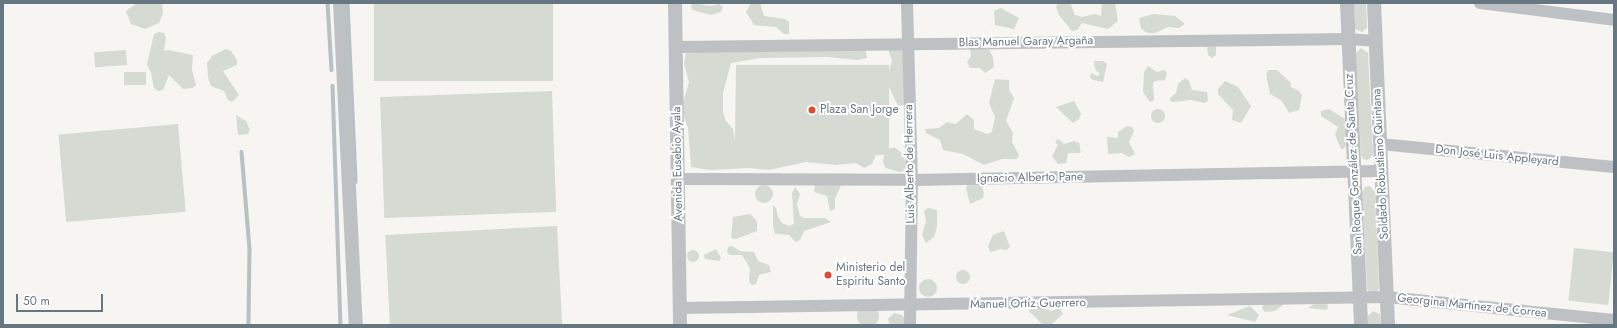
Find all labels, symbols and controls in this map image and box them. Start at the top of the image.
street label: Blas Manuel Garay Argaña [959,34,1093,50]
street label: San Roque González de Santa Cruz [1342,73,1366,255]
street label: Soldado Robustiano Quintana [1370,88,1392,240]
place label: Plaza San Jorge [820,103,899,117]
street label: Luis Alberto de Herrera [902,104,918,224]
marker: Plaza San Jorge [807,105,817,115]
street label: Avenida Eusebio Ayala [670,106,686,222]
street label: Don José Luis Appleyard [1435,142,1559,170]
street label: Ignacio Alberto Pane [977,170,1083,186]
place label: Ministerio del Espiritu Santo [836,261,905,289]
marker: Ministerio del Espiritu Santo [823,270,833,280]
scale bar [18,286,105,312]
street label: Georgina Martínez de Correa [1397,291,1547,321]
text: 50 m [23,292,50,310]
street label: Manuel Ortíz Guerrero [970,296,1086,312]

